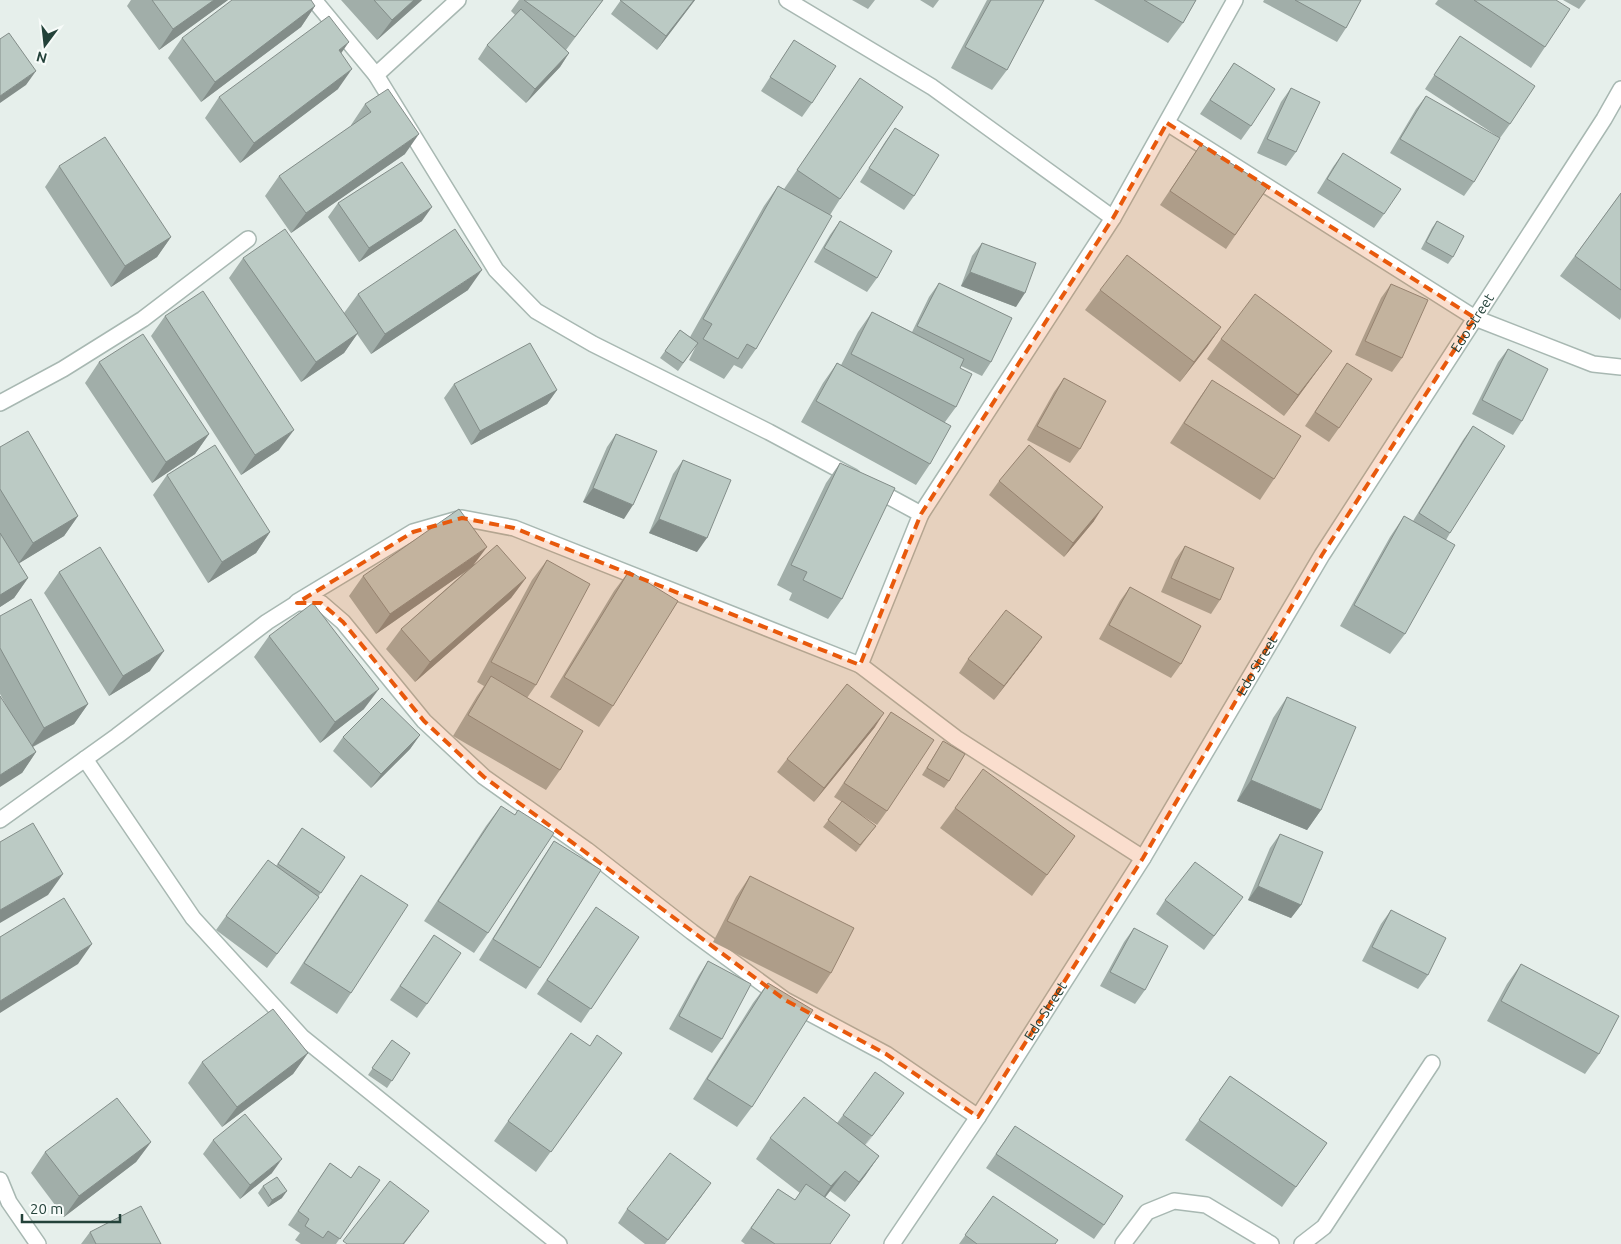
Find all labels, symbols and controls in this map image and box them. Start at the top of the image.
north arrow [20,20,70,70]
text: N [35,48,49,67]
street label: Edo Street [1447,290,1497,355]
street label: Edo Street [1233,632,1281,698]
street label: Edo Street [1021,978,1070,1043]
scale bar [22,1192,120,1224]
text: 20 m [30,1200,63,1217]

